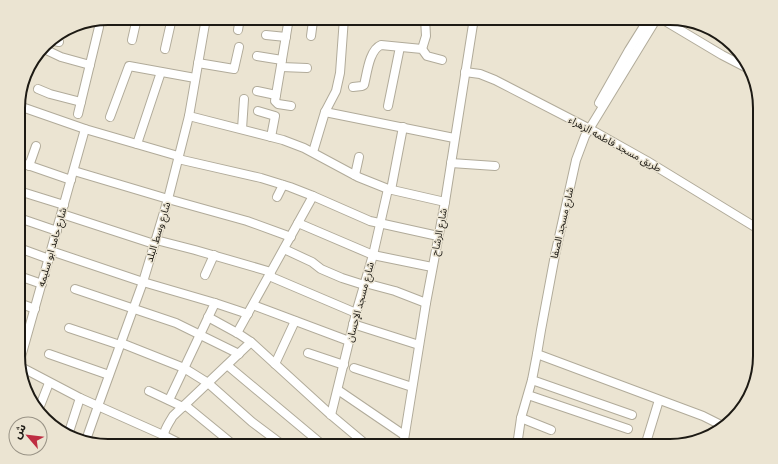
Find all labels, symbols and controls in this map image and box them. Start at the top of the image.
street label: طريق مسجد فاطمه الزهراء [566,113,664,175]
street label: شارع مسجد الصفا [548,186,577,260]
street label: شارع وسط البلد [143,200,174,264]
street label: شارع حامد ابو سليمه [34,206,71,288]
street label: شارع الرشاح [428,207,451,257]
street label: شارع مسجد الإحسان [343,260,378,344]
north arrow [8,416,48,456]
text: ش [9,421,29,441]

